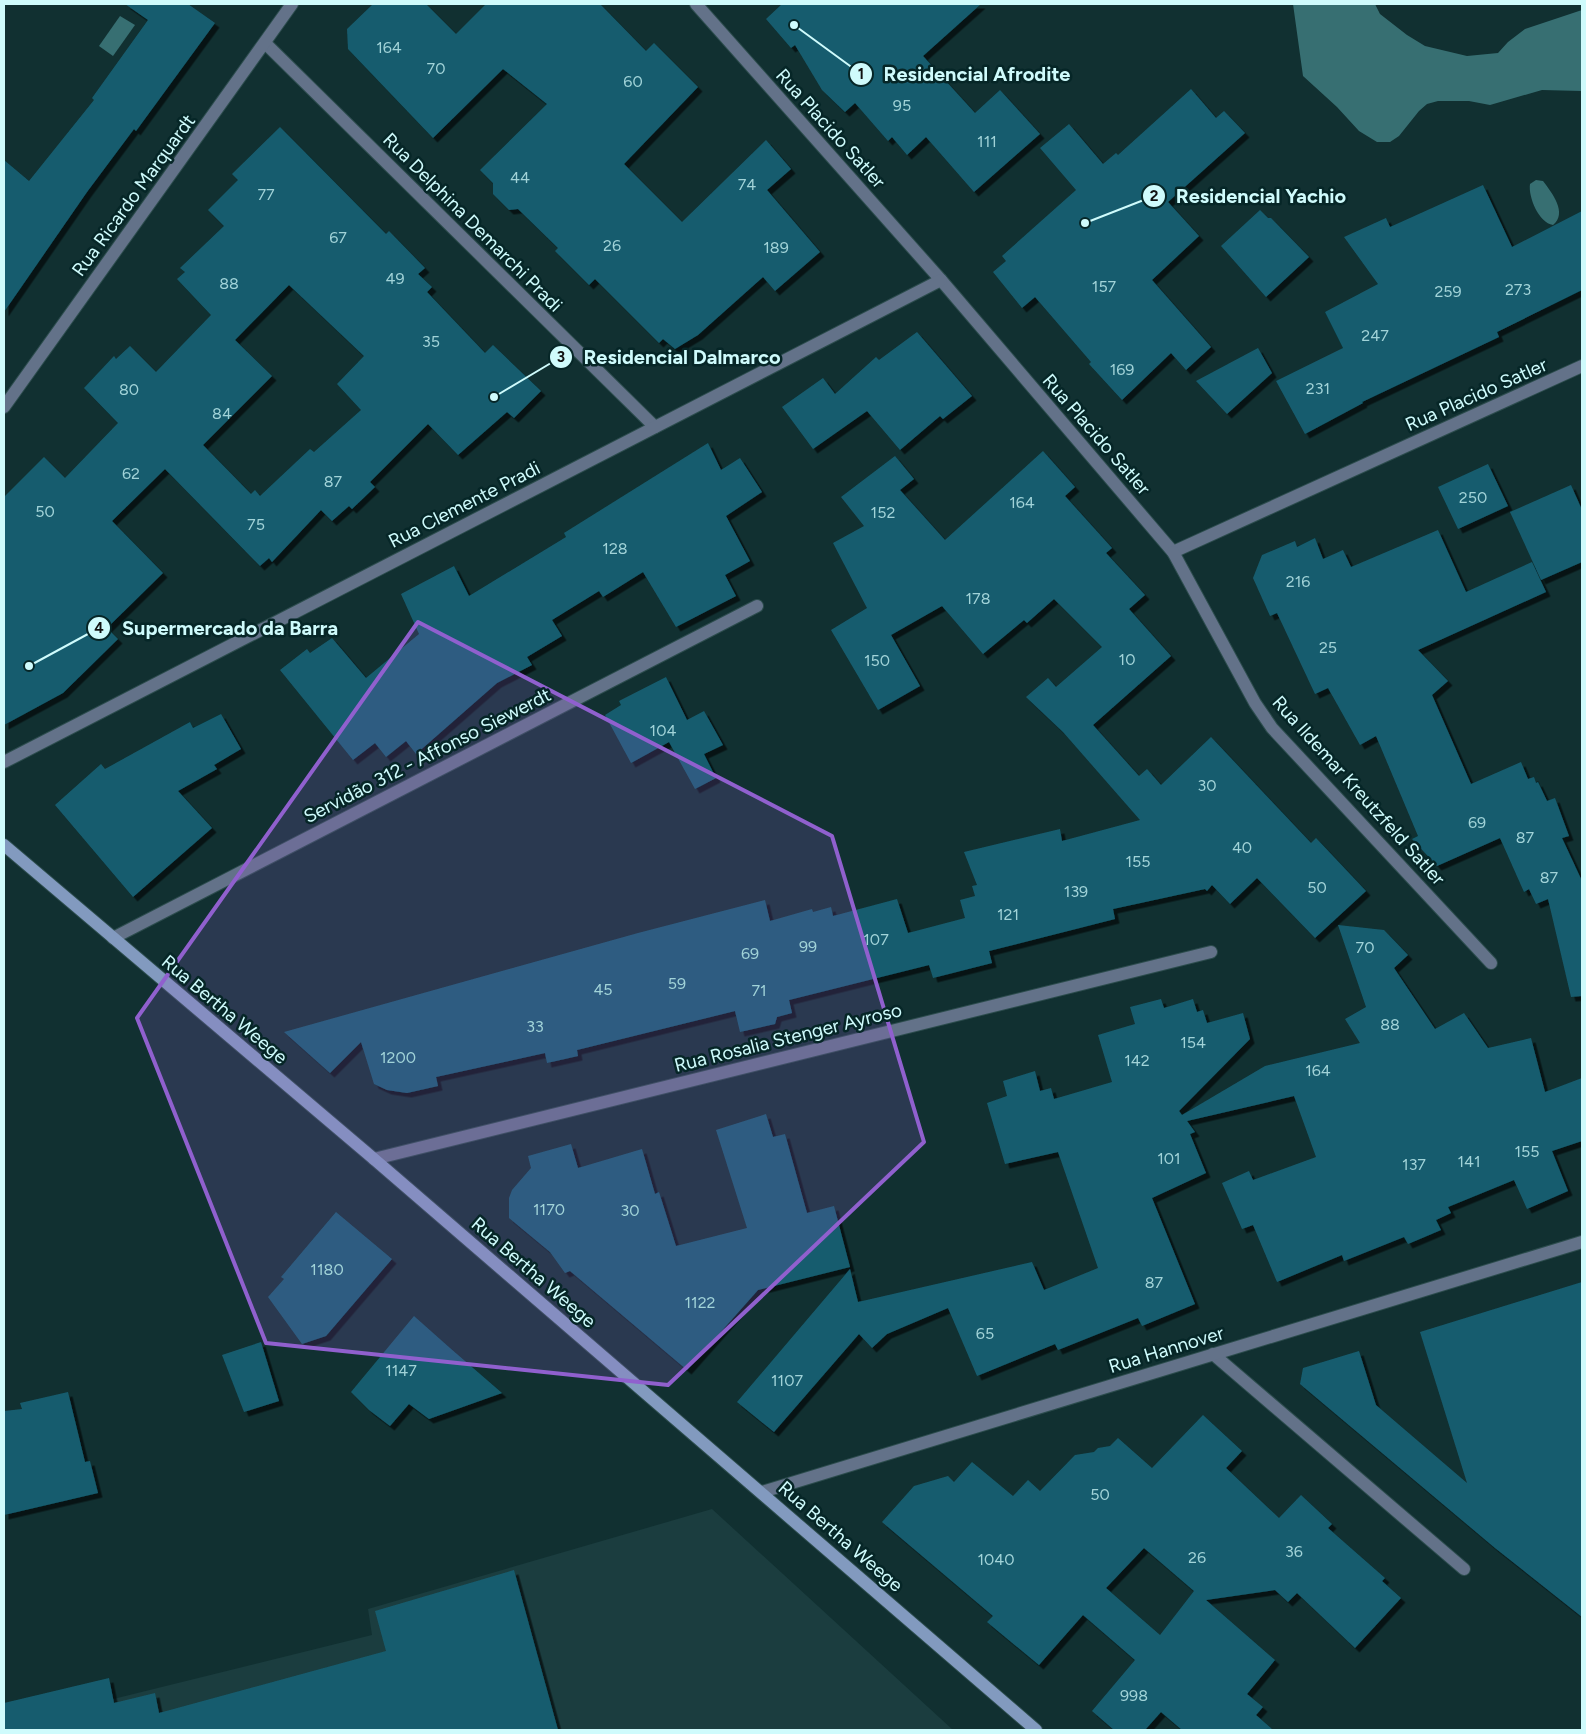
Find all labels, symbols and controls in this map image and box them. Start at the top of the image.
house number: 164 [376,38,402,57]
callout: Residencial Afrodite [849,57,1081,92]
house number: 70 [427,59,445,78]
text: Residencial Afrodite [884,62,1070,86]
street label: Rua Placido Satler [771,64,891,193]
text: 1 [858,65,864,83]
house number: 60 [623,72,643,91]
house number: 95 [893,96,911,115]
street label: Rua Ricardo Marquardt [67,110,200,281]
street label: Rua Delphina Demarchi Pradi [378,128,567,317]
house number: 111 [977,132,997,151]
house number: 44 [510,168,530,187]
house number: 74 [738,175,756,194]
callout: Residencial Yachio [1141,179,1357,214]
text: Residencial Yachio [1176,184,1347,208]
house number: 77 [257,185,275,204]
text: 2 [1150,187,1159,205]
house number: 67 [329,228,347,247]
house number: 26 [603,236,621,255]
house number: 189 [763,238,789,257]
house number: 49 [386,269,405,288]
house number: 88 [219,274,239,293]
house number: 157 [1092,277,1117,296]
house number: 273 [1505,280,1531,299]
house number: 259 [1434,282,1462,301]
house number: 247 [1361,326,1389,345]
house number: 35 [422,332,440,351]
callout: Residencial Dalmarco [548,339,790,374]
text: Residencial Dalmarco [583,345,781,369]
text: 3 [557,348,565,366]
street label: Rua Placido Satler [1402,353,1551,436]
house number: 169 [1110,360,1134,379]
street label: Rua Placido Satler [1038,369,1156,500]
house number: 231 [1306,379,1330,398]
house number: 80 [119,380,139,399]
house number: 84 [212,404,232,423]
street label: Rua Clemente Pradi [385,456,544,553]
house number: 62 [122,464,140,483]
house number: 87 [324,472,343,491]
house number: 250 [1459,488,1487,507]
house number: 164 [1009,493,1035,512]
house number: 50 [35,502,55,521]
house number: 152 [871,503,895,522]
house number: 75 [247,515,265,534]
house number: 128 [602,539,628,558]
house number: 216 [1286,572,1310,591]
house number: 178 [965,589,991,608]
callout: Supermercado da Barra [87,610,348,645]
text: Supermercado da Barra [122,616,338,640]
text: 4 [94,619,104,637]
house number: 25 [1319,638,1337,657]
house number: 10 [1119,650,1135,669]
house number: 150 [864,651,890,670]
street label: Servidão 312 - Affonso Siewerdt [300,683,555,828]
street label: Rua Ildemar Kreutzfeld Satler [1267,691,1450,890]
house number: 104 [650,721,676,740]
house number: 30 [1198,776,1216,795]
house number: 69 [1468,813,1486,832]
house number: 87 [1516,828,1535,847]
house number: 40 [1232,838,1252,857]
house number: 155 [1125,852,1151,871]
house number: 87 [1540,868,1559,887]
house number: 50 [1307,878,1327,897]
house number: 139 [1064,882,1088,901]
house number: 121 [997,905,1019,924]
house number: 107 [863,930,889,949]
house number: 99 [799,937,817,956]
house number: 70 [1356,938,1374,957]
house number: 69 [741,944,759,963]
street label: Rua Bertha Weege [157,950,292,1069]
house number: 59 [668,974,686,993]
house number: 45 [593,980,613,999]
house number: 71 [751,981,767,1000]
street label: Rua Rosalia Stenger Ayroso [672,998,904,1077]
house number: 88 [1380,1015,1400,1034]
house number: 33 [526,1017,544,1036]
house number: 154 [1180,1033,1206,1052]
house number: 1200 [380,1048,416,1067]
house number: 142 [1124,1051,1150,1070]
house number: 164 [1305,1061,1331,1080]
house number: 155 [1514,1142,1540,1161]
house number: 101 [1157,1149,1181,1168]
house number: 141 [1457,1152,1481,1171]
house number: 137 [1402,1155,1426,1174]
house number: 1170 [533,1200,565,1219]
house number: 30 [621,1201,639,1220]
street label: Rua Bertha Weege [467,1212,601,1333]
house number: 1180 [310,1260,344,1279]
house number: 87 [1145,1273,1164,1292]
house number: 1122 [684,1293,716,1312]
street label: Rua Hannover [1106,1321,1227,1378]
house number: 65 [976,1324,994,1343]
house number: 1147 [385,1361,417,1380]
house number: 1107 [771,1371,803,1390]
street label: Rua Bertha Weege [774,1476,908,1597]
house number: 50 [1090,1485,1110,1504]
house number: 36 [1285,1542,1303,1561]
house number: 26 [1188,1548,1206,1567]
house number: 1040 [977,1550,1015,1569]
house number: 998 [1120,1686,1148,1705]

